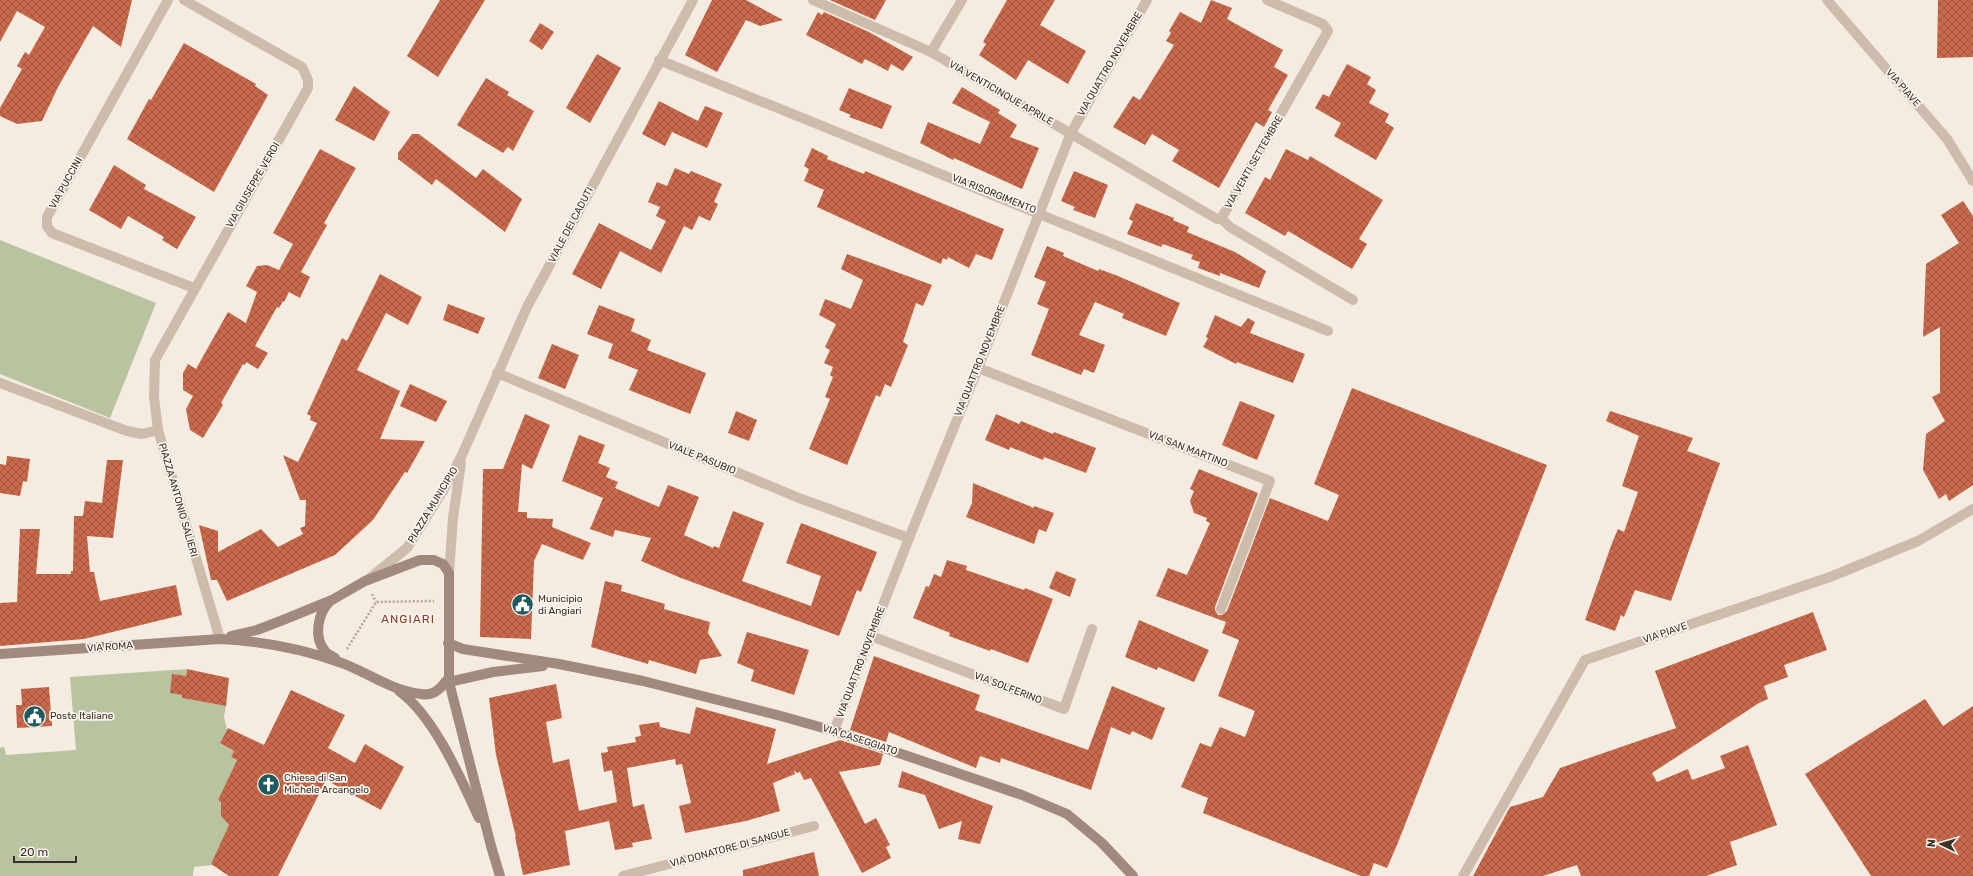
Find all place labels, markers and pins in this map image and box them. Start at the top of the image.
public building icon: Municipio di Angiari [509,592,535,618]
place label: Municipio di Angiari [538,593,583,617]
public building icon: Poste Italiane [21,703,47,729]
place label: Poste Italiane [50,710,114,722]
church icon: Chiesa di San Michele Arcangelo [256,771,282,797]
place label: Chiesa di San Michele Arcangelo [284,772,369,796]

